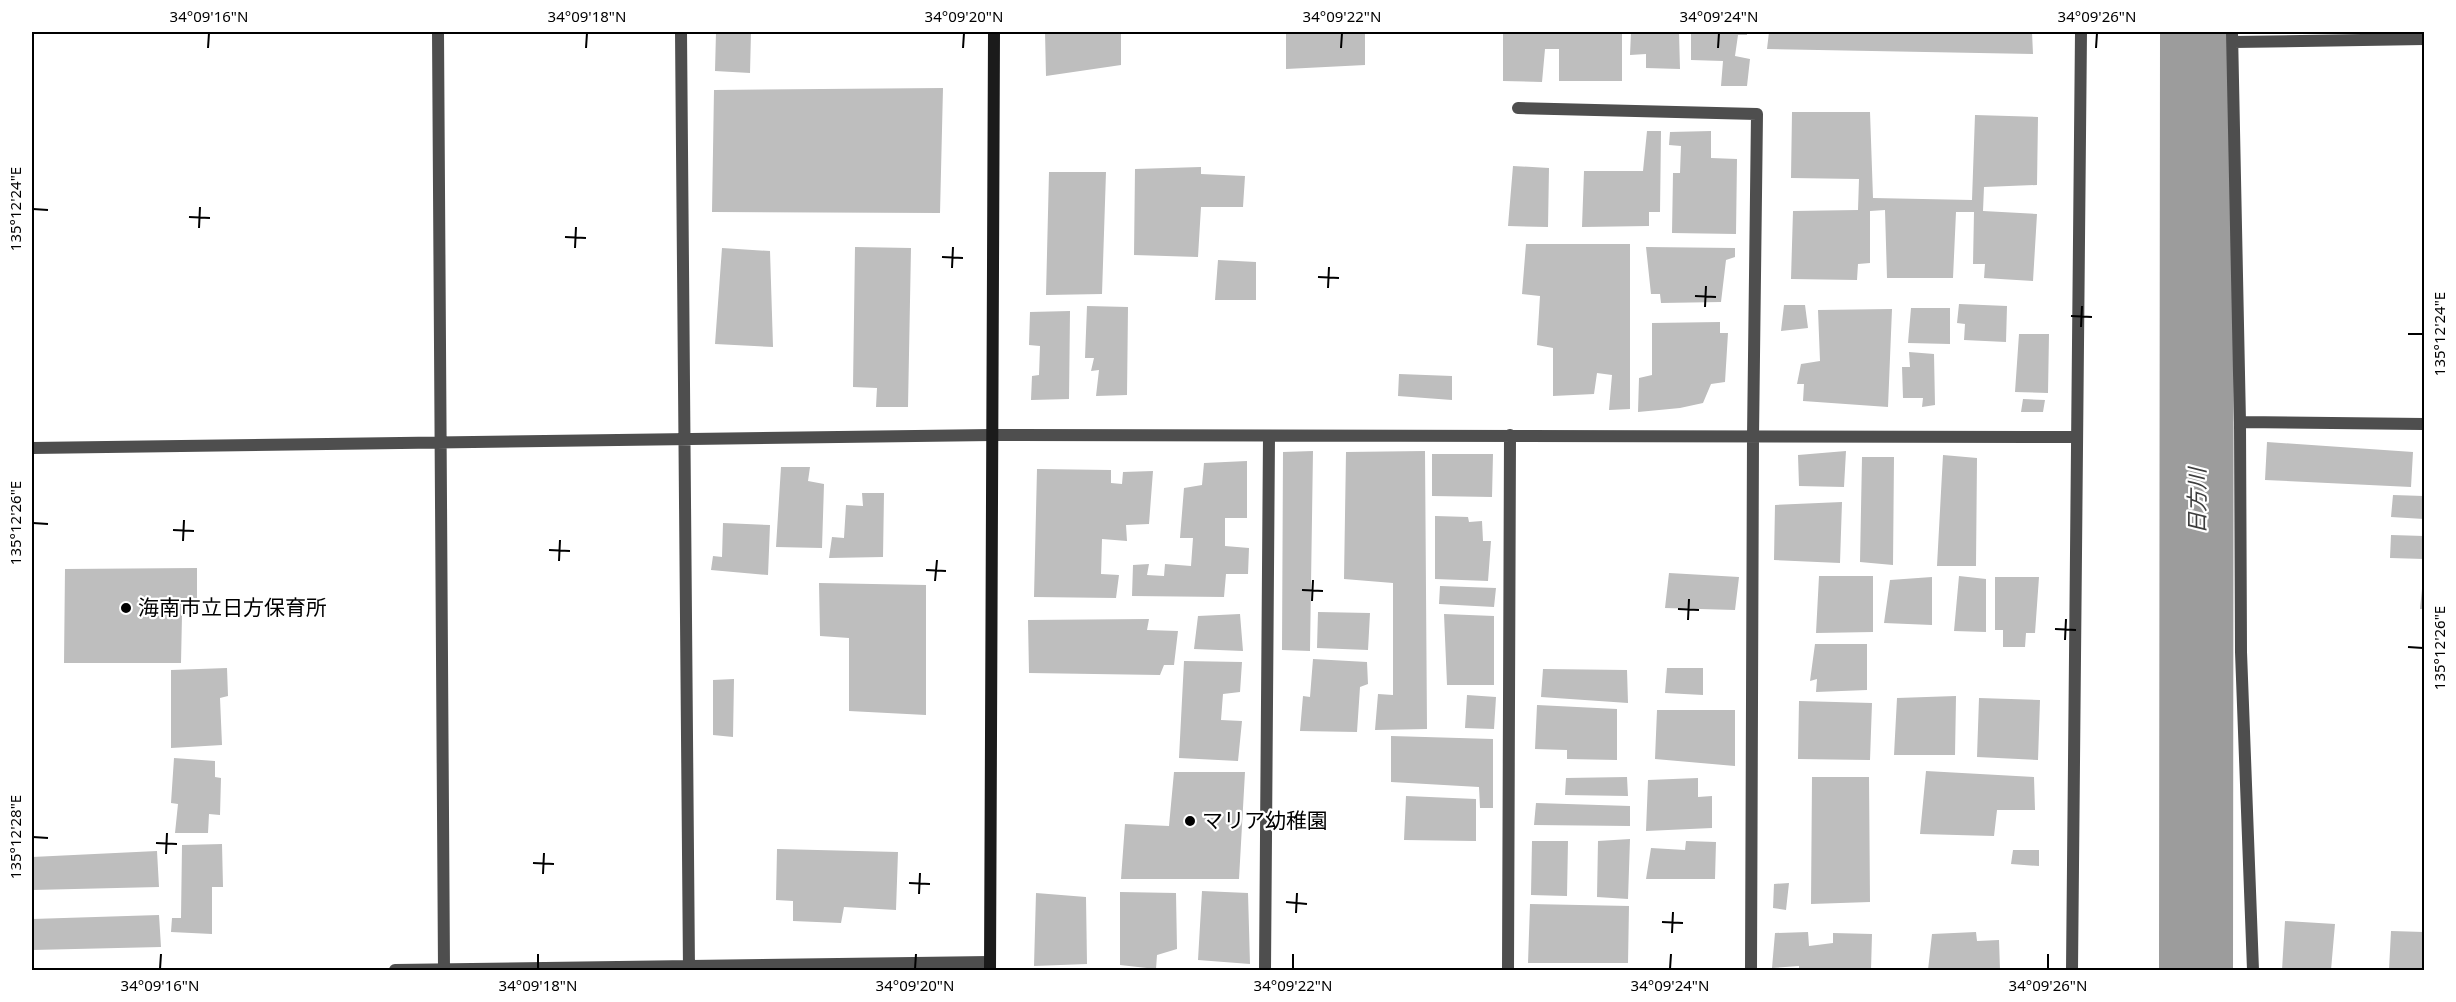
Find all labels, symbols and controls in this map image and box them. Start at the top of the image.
text: 34°09'16"N [170,6,248,26]
text: 34°09'18"N [548,6,626,26]
text: 34°09'20"N [925,6,1003,26]
text: 34°09'22"N [1303,6,1381,26]
text: 34°09'24"N [1680,6,1758,26]
text: 34°09'26"N [2058,6,2136,26]
text: 135°12'24"E [5,167,25,251]
text: 135°12'24"E [2429,292,2449,376]
water label: 日方川 [2181,466,2211,534]
text: 135°12'26"E [5,481,25,565]
place label: 海南市立日方保育所 [138,593,327,621]
marker: 海南市立日方保育所 [119,601,133,615]
text: 135°12'26"E [2429,606,2449,690]
text: 135°12'28"E [5,795,25,879]
place label: マリア幼稚園 [1202,806,1328,834]
marker: マリア幼稚園 [1183,814,1197,828]
text: 34°09'16"N [121,975,199,995]
text: 34°09'18"N [499,975,577,995]
text: 34°09'20"N [876,975,954,995]
text: 34°09'22"N [1254,975,1332,995]
text: 34°09'24"N [1631,975,1709,995]
text: 34°09'26"N [2009,975,2087,995]

